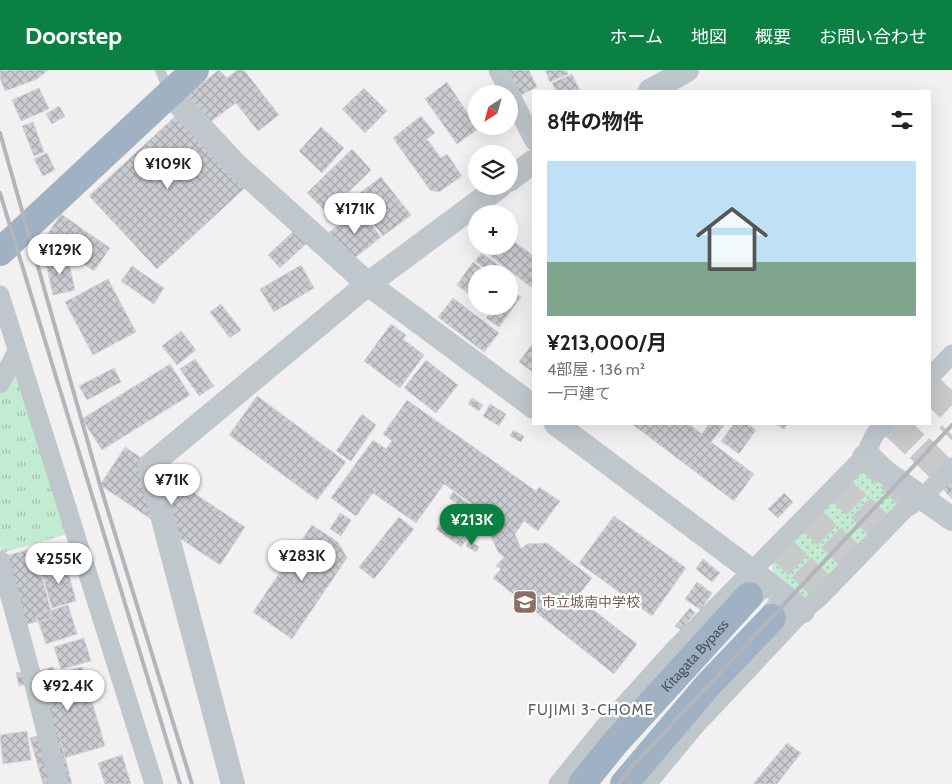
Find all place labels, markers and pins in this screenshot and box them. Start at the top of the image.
pin: ¥109K [133,148,203,190]
pin: ¥171K [320,192,390,235]
pin: ¥129K [25,234,95,276]
pin: ¥71K [142,464,202,506]
pin: ¥213K [437,504,507,546]
pin: ¥283K [267,540,337,582]
pin: ¥255K [24,542,94,585]
school or university icon: 市立城南中学校 [512,589,538,615]
place label: 市立城南中学校 [542,593,640,611]
pin: ¥92.4K [27,670,109,712]

